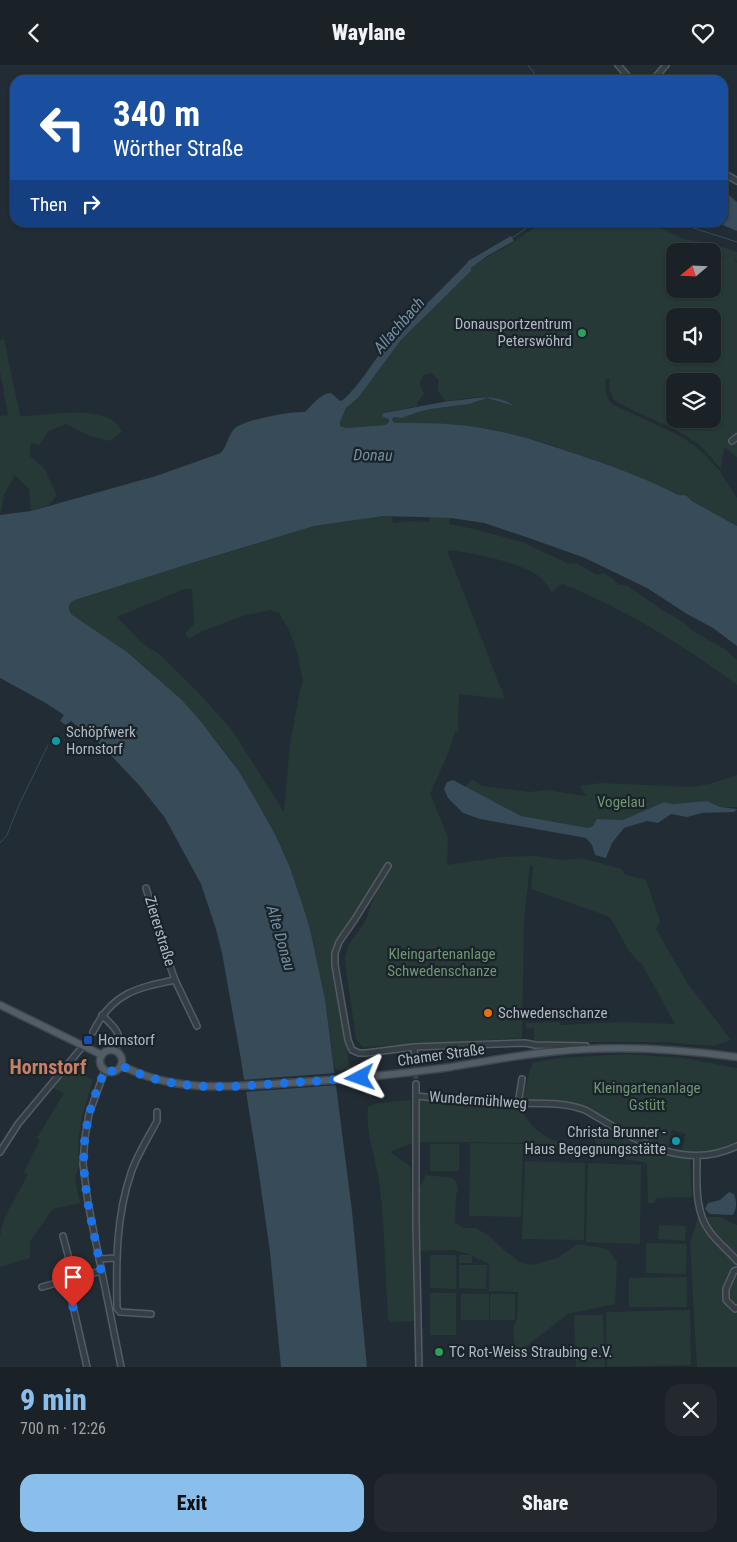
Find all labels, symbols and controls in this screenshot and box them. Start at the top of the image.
icon: back [20,19,48,47]
icon: heart [689,19,717,47]
text: Waylane [332,20,405,45]
text: 340 m [113,94,200,135]
icon: left [30,95,95,160]
text: Wörther Straße [113,136,243,161]
icon: right [77,190,105,218]
text: Then [30,193,67,216]
north arrow [666,243,721,297]
map controls [666,243,721,428]
water label: Allachbach [369,293,428,358]
button: sound [666,308,721,363]
place label: Donausportzentrum Peterswöhrd [455,315,572,350]
marker: Donausportzentrum Peterswöhrd [576,327,588,339]
button: layers [666,373,721,428]
water label: Donau [353,445,393,465]
place label: Schöpfwerk Hornstorf [66,723,136,758]
marker: Schöpfwerk Hornstorf [50,735,62,747]
park label: Vogelau [597,793,645,811]
street label: Ziererstraße [141,894,179,968]
water label: Alte Donau [262,902,300,973]
park label: Kleingartenanlage Schwedenschanze [387,945,497,980]
place label: Schwedenschanze [498,1004,607,1022]
marker: Schwedenschanze [482,1007,494,1019]
place label: Hornstorf [98,1031,155,1049]
marker: Hornstorf [82,1034,94,1046]
street label: Chamer Straße [396,1040,486,1070]
position arrow [333,1051,385,1103]
district label: Hornstorf [10,1055,87,1079]
park label: Kleingartenanlage Gstütt [593,1079,701,1114]
street label: Wundermühlweg [428,1088,528,1112]
place label: Christa Brunner - Haus Begegnungsstätte [525,1123,666,1158]
marker: Christa Brunner - Haus Begegnungsstätte [670,1135,682,1147]
pin [52,1256,94,1307]
icon: arrive [59,1263,87,1291]
place label: TC Rot-Weiss Straubing e.V. [449,1343,613,1361]
marker: TC Rot-Weiss Straubing e.V. [433,1346,445,1358]
text: 9 min [20,1382,87,1417]
button: close [665,1384,717,1436]
text: 700 m · 12:26 [20,1419,106,1438]
button: Exit [20,1474,364,1532]
button: Share [374,1474,717,1532]

